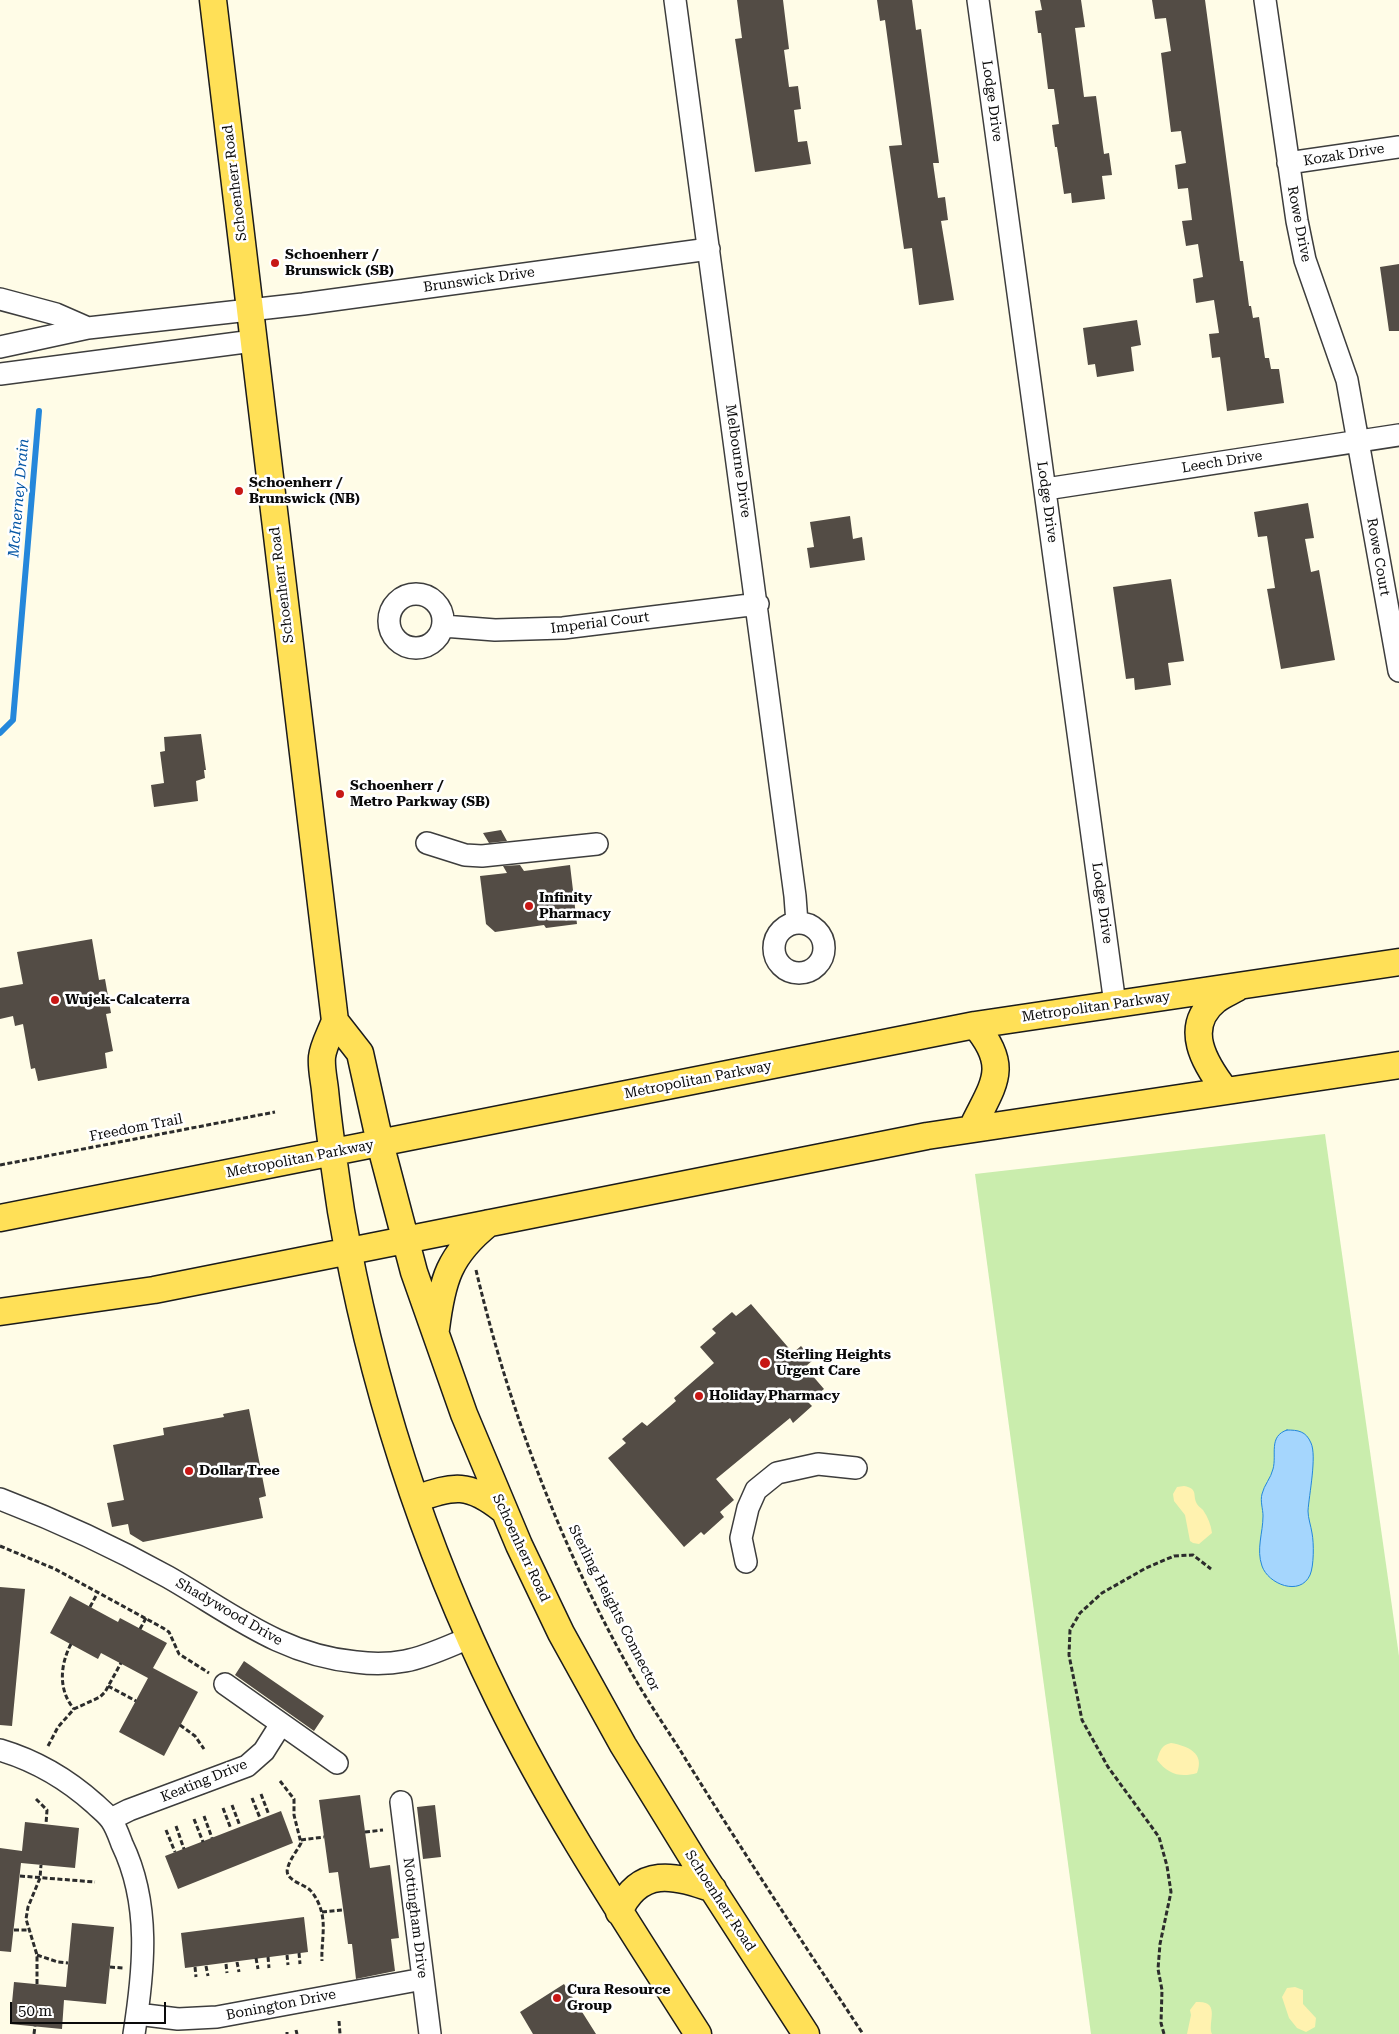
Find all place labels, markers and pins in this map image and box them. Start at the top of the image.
place label: Schoenherr / Brunswick (SB) [285,247,394,280]
marker: Schoenherr / Brunswick (SB) [269,257,281,269]
place label: Schoenherr / Brunswick (NB) [249,475,360,508]
marker: Schoenherr / Brunswick (NB) [233,485,245,497]
place label: Schoenherr / Metro Parkway (SB) [350,778,490,810]
marker: Schoenherr / Metro Parkway (SB) [334,788,346,800]
place label: Infinity Pharmacy [539,890,611,922]
marker: Infinity Pharmacy [523,900,535,912]
place label: Wujek-Calcaterra [65,992,190,1008]
marker: Wujek-Calcaterra [49,994,61,1006]
place label: Sterling Heights Urgent Care [776,1347,891,1380]
marker: Sterling Heights Urgent Care [758,1356,772,1370]
place label: Holiday Pharmacy [709,1388,840,1404]
marker: Holiday Pharmacy [693,1390,705,1402]
place label: Dollar Tree [199,1463,280,1479]
marker: Dollar Tree [183,1465,195,1477]
place label: Cura Resource Group [567,1982,670,2014]
marker: Cura Resource Group [551,1992,563,2004]

